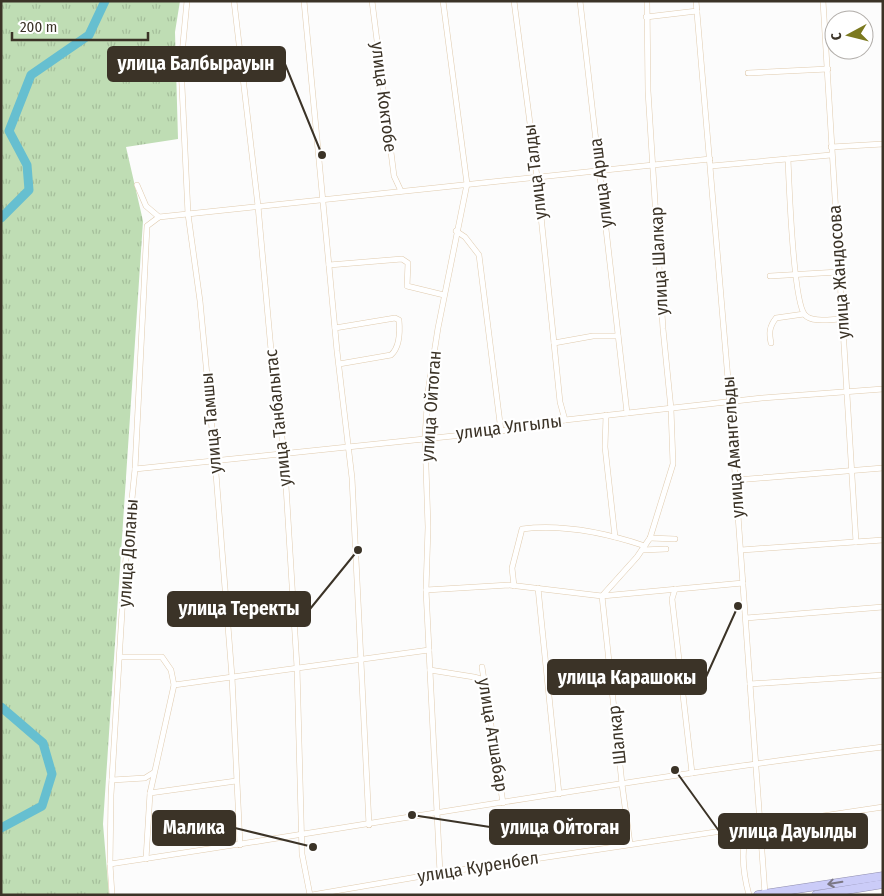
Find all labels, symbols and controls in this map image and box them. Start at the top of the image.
scale bar [12,10,149,42]
north arrow [824,10,874,60]
text: 200 m [20,18,57,36]
text: С [828,31,845,41]
street label: улица Коктобе [366,40,402,154]
callout: улица Балбырауын [108,47,285,81]
text: улица Балбырауын [117,52,274,75]
street label: улица Талды [518,123,552,221]
street label: улица Арша [585,137,617,229]
street label: улица Жандосова [823,204,855,340]
street label: улица Шалкар [645,206,673,316]
street label: улица Танбалытас [260,348,296,488]
street label: улица Ойтоган [416,350,446,462]
street label: улица Тамшы [196,372,226,474]
street label: улица Амангельды [717,375,749,519]
street label: улица Улгылы [455,410,563,444]
street label: улица Доланы [113,498,143,608]
callout: улица Теректы [168,592,310,626]
text: улица Теректы [177,597,300,620]
callout: улица Карашокы [548,660,706,694]
text: улица Карашокы [557,666,696,689]
street label: улица Атшабар [473,676,513,794]
street label: Шалкар [603,704,631,766]
callout: улица Ойтоган [490,810,629,844]
callout: Малика [153,811,235,845]
callout: улица Дауылды [719,814,867,848]
text: Малика [163,816,225,839]
text: улица Ойтоган [500,816,619,839]
text: улица Дауылды [728,820,857,843]
street label: улица Куренбел [416,847,540,887]
one-way arrow [827,878,843,888]

